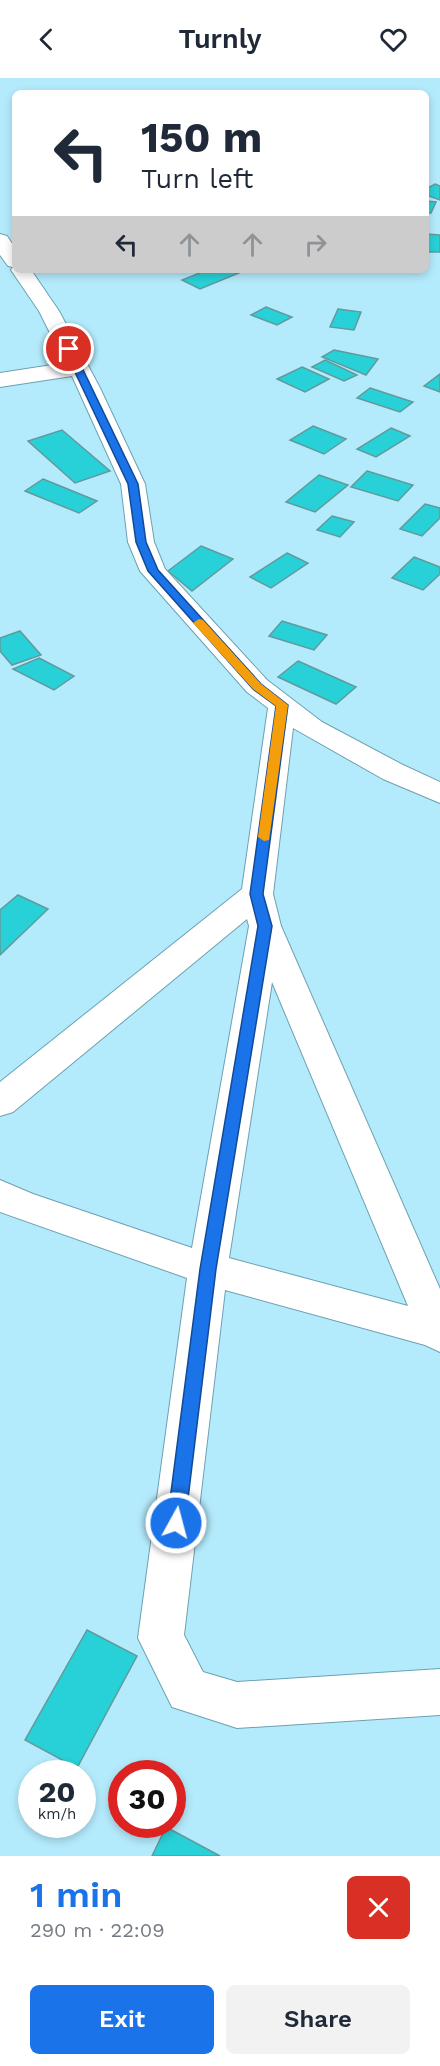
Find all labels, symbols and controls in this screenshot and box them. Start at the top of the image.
icon: back [30,23,63,56]
text: Turnly [178,23,262,55]
icon: heart [377,23,410,56]
text: 150 m [141,113,262,162]
icon: left [42,114,120,192]
text: Turn left [141,163,253,195]
icon: left [110,228,143,261]
icon: ahead [173,228,206,261]
icon: ahead [236,228,269,261]
icon: right [299,228,332,261]
pin [43,323,94,374]
icon: arrive [52,332,85,365]
position arrow [144,1491,208,1555]
speed limit sign: 30 [108,1760,186,1838]
text: 20 [38,1774,76,1809]
text: km/h [38,1805,76,1823]
text: 1 min [30,1874,122,1916]
button: close [347,1876,410,1939]
text: 290 m · 22:09 [30,1918,165,1942]
button: Exit [30,1985,214,2054]
button: Share [226,1985,410,2054]

